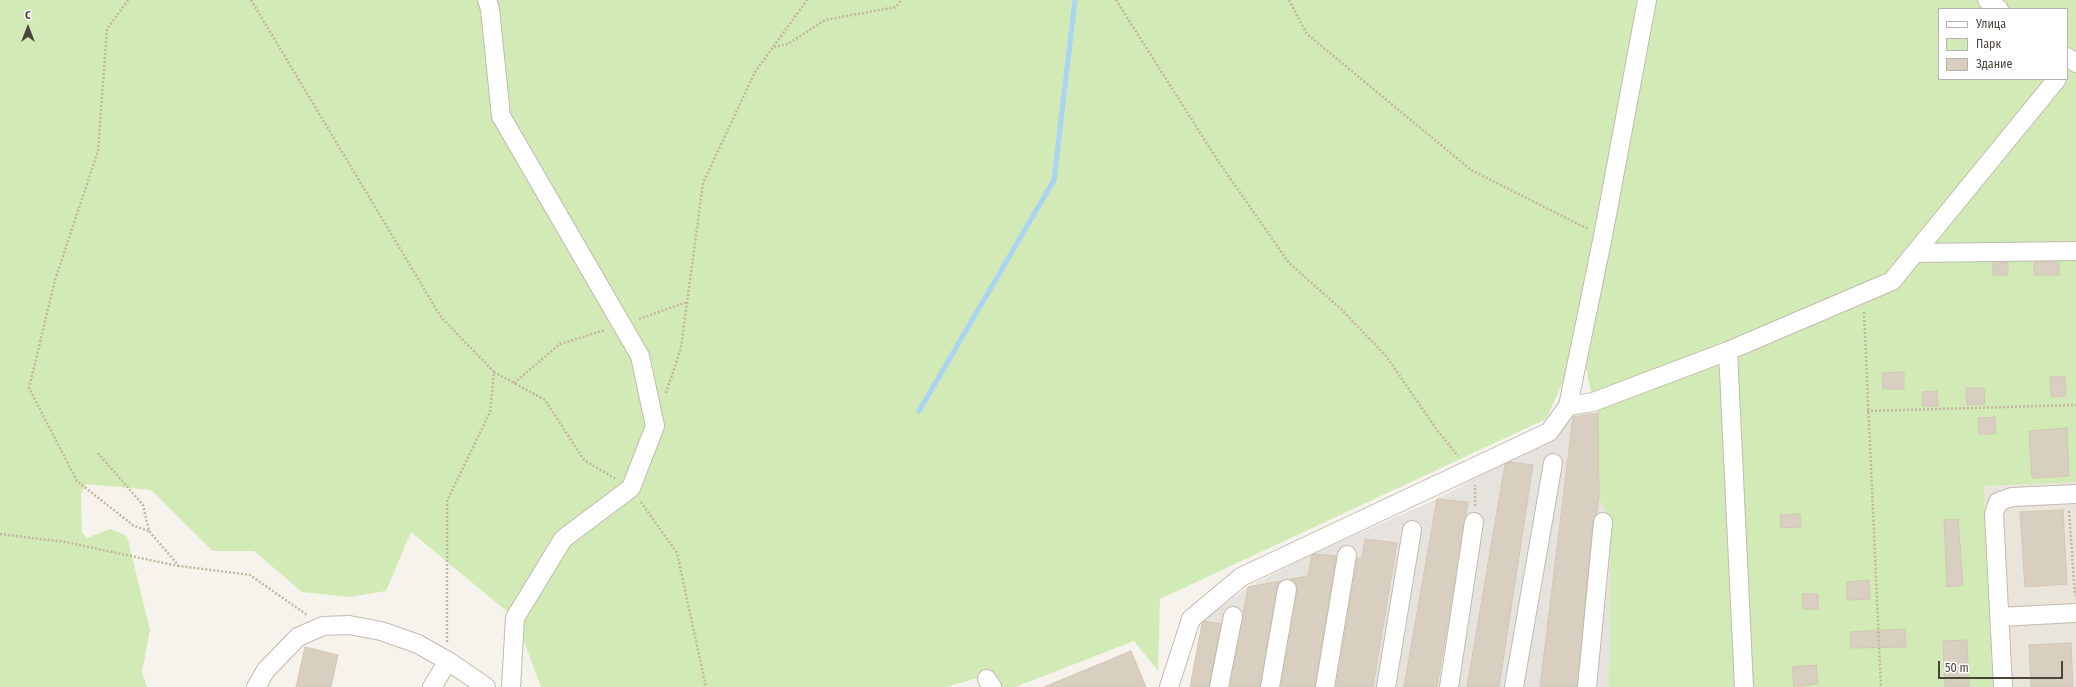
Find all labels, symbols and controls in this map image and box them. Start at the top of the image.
north arrow [8,8,48,48]
legend [1938,8,2068,80]
text: С [25,9,31,22]
text: Улица [1976,17,2006,31]
text: Парк [1976,37,2001,51]
text: Здание [1976,57,2012,71]
scale bar [1940,653,2065,679]
text: 50 m [1945,661,1969,675]

